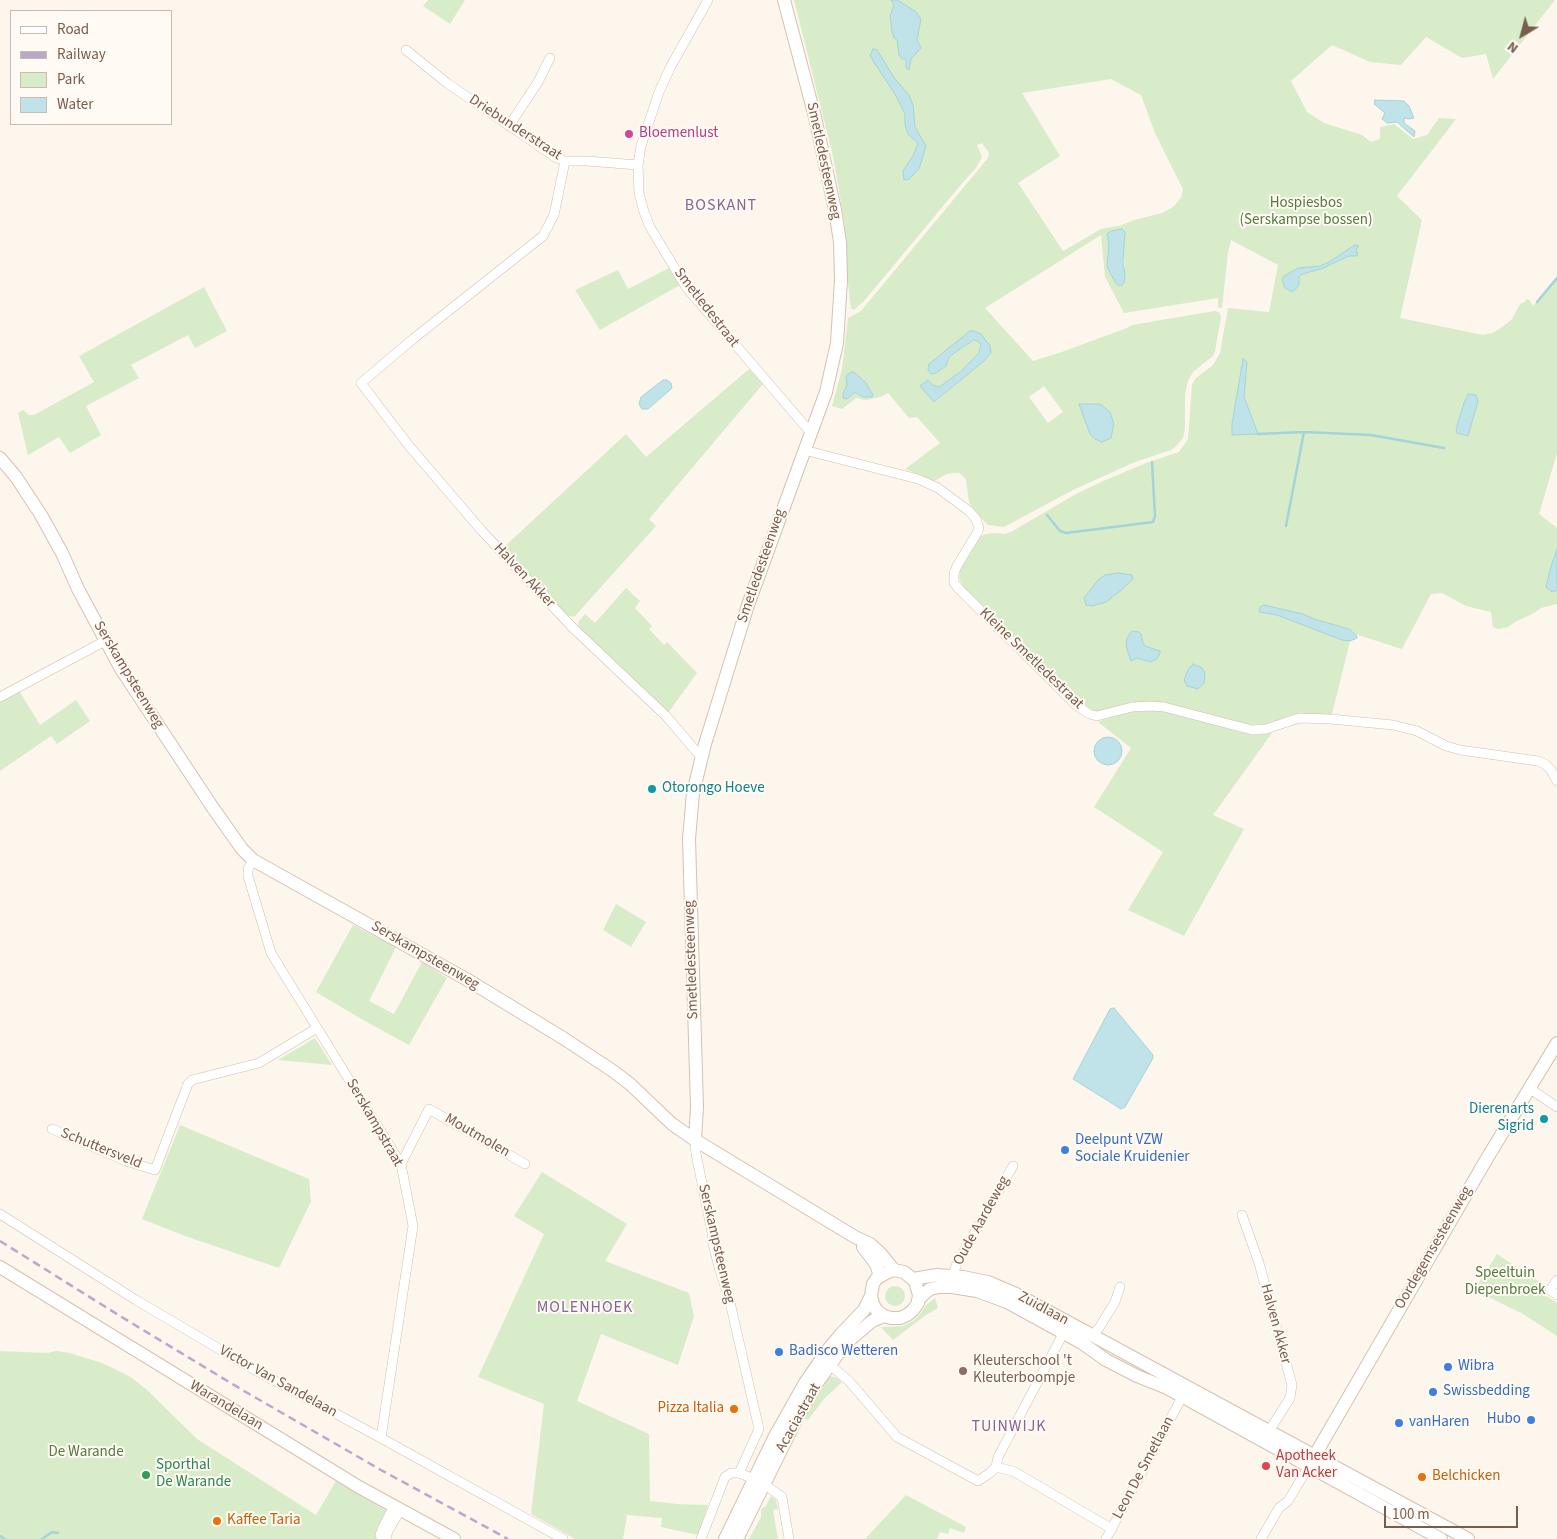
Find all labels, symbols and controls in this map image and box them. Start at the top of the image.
legend [10,10,172,125]
north arrow [1497,10,1547,60]
text: Road [57,19,89,40]
text: N [1503,36,1523,58]
text: Railway [57,44,106,65]
text: Park [57,69,85,90]
street label: Driebunderstraat [465,91,565,165]
text: Water [57,94,93,115]
street label: Smetledesteenweg [802,101,844,221]
place label: Bloemenlust [639,125,718,143]
marker: Bloemenlust [623,128,635,140]
park label: Hospiesbos (Serskampse bossen) [1240,195,1372,230]
district label: BOSKANT [684,196,758,216]
street label: Smetledestraat [669,265,743,351]
street label: Smetledesteenweg [734,507,790,625]
street label: Halven Akker [489,540,559,612]
street label: Kleine Smetledestraat [975,605,1087,713]
street label: Serskampsteenweg [89,618,167,732]
place label: Otorongo Hoeve [662,780,765,798]
marker: Otorongo Hoeve [646,783,658,795]
street label: Smetledesteenweg [681,900,703,1020]
street label: Serskampsteenweg [368,918,482,994]
street label: Serskampstraat [342,1076,406,1170]
place label: Dierenarts Sigrid [1469,1101,1534,1136]
street label: Moutmolen [441,1110,513,1162]
marker: Dierenarts Sigrid [1538,1113,1550,1125]
street label: Schuttersveld [58,1125,144,1173]
place label: Deelpunt VZW Sociale Kruidenier [1075,1132,1190,1167]
marker: Deelpunt VZW Sociale Kruidenier [1059,1144,1071,1156]
street label: Oude Aardeweg [950,1173,1014,1269]
street label: Serskampsteenweg [694,1183,738,1305]
street label: Oordegemsesteenweg [1391,1183,1477,1313]
park label: Speeltuin Diepenbroek [1465,1265,1545,1300]
street label: Halven Akker [1256,1282,1294,1366]
street label: Zuidlaan [1014,1288,1072,1330]
district label: MOLENHOEK [536,1298,634,1318]
street label: Victor Van Sandelaan [216,1342,340,1422]
place label: Badisco Wetteren [789,1343,898,1361]
marker: Badisco Wetteren [773,1346,785,1358]
place label: Kleuterschool 't Kleuterboompje [973,1353,1075,1388]
place label: Wibra [1458,1358,1494,1376]
marker: Wibra [1442,1361,1454,1373]
marker: Kleuterschool 't Kleuterboompje [957,1365,969,1377]
street label: Warandelaan [186,1377,266,1435]
street label: Acaciastraat [773,1380,825,1456]
place label: Swissbedding [1443,1383,1530,1401]
marker: Swissbedding [1427,1386,1439,1398]
place label: Pizza Italia [658,1400,724,1418]
marker: Pizza Italia [728,1403,740,1415]
place label: Hubo [1487,1411,1521,1429]
street label: Leon De Smetlaan [1109,1414,1179,1522]
place label: vanHaren [1409,1414,1470,1432]
marker: Hubo [1525,1414,1537,1426]
district label: TUINWIJK [970,1417,1048,1437]
marker: vanHaren [1393,1417,1405,1429]
park label: De Warande [48,1444,124,1462]
place label: Apotheek Van Acker [1276,1448,1337,1483]
place label: Sporthal De Warande [156,1457,231,1492]
marker: Apotheek Van Acker [1260,1460,1272,1472]
place label: Belchicken [1432,1468,1500,1486]
marker: Sporthal De Warande [140,1469,152,1481]
marker: Belchicken [1416,1471,1428,1483]
scale bar [1387,1496,1521,1528]
text: 100 m [1392,1504,1430,1525]
place label: Kaffee Taria [227,1512,301,1530]
marker: Kaffee Taria [211,1515,223,1527]

